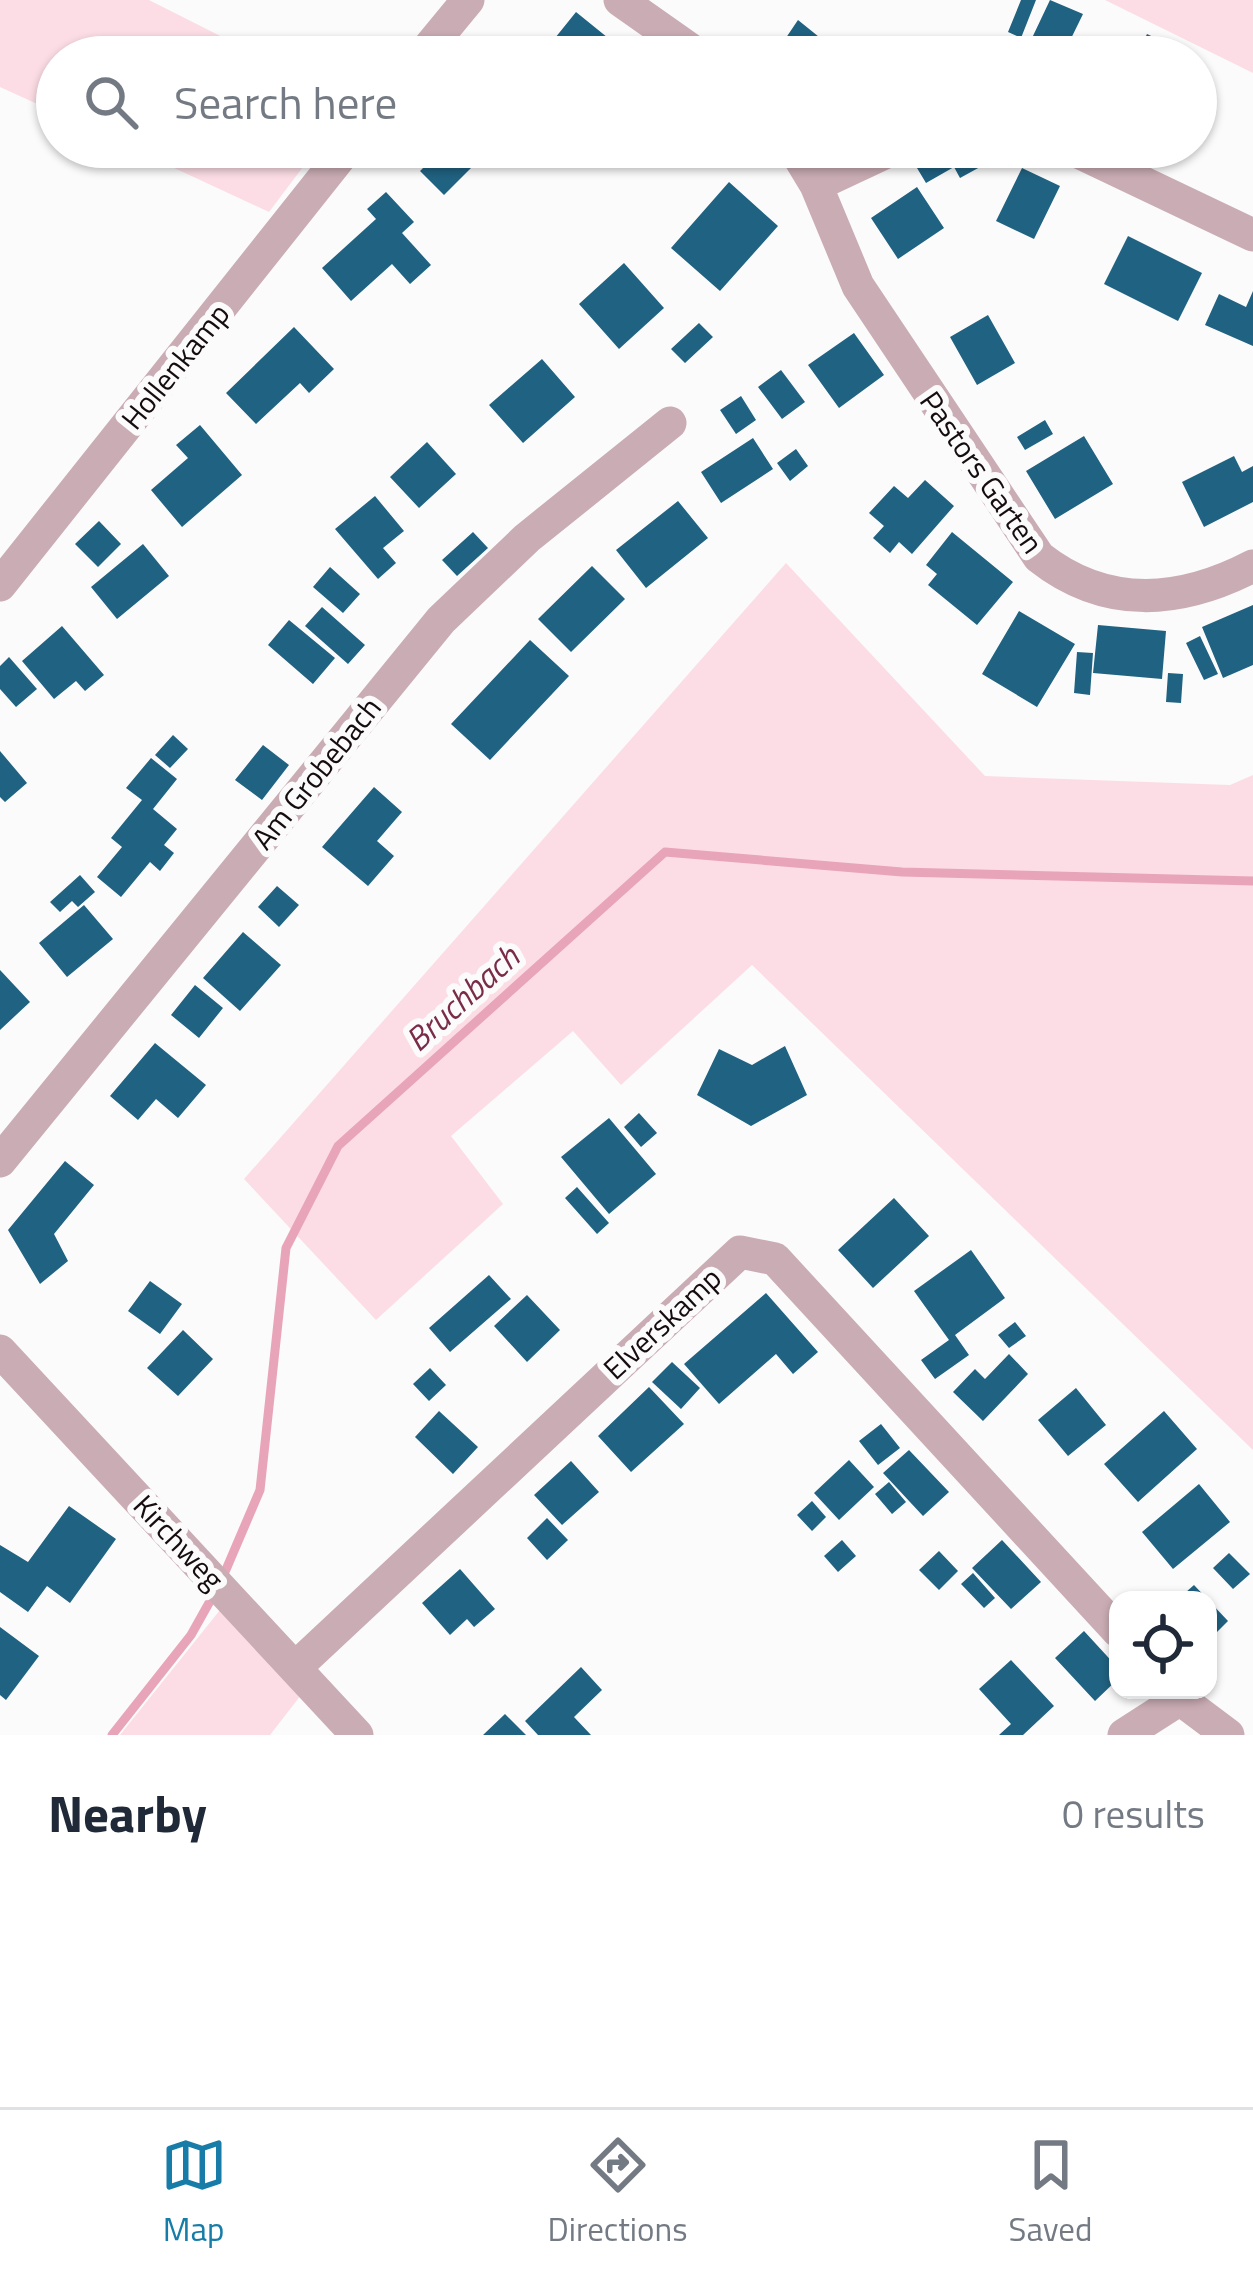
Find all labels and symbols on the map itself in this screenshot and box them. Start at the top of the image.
street label: Hollenkamp [110,293,240,439]
street label: Pastors Garten [909,381,1055,563]
street label: Am Grobebach [240,687,392,859]
water label: Bruchbach [394,932,531,1063]
street label: Elverskamp [592,1256,732,1390]
street label: Kirchweg [123,1484,235,1600]

